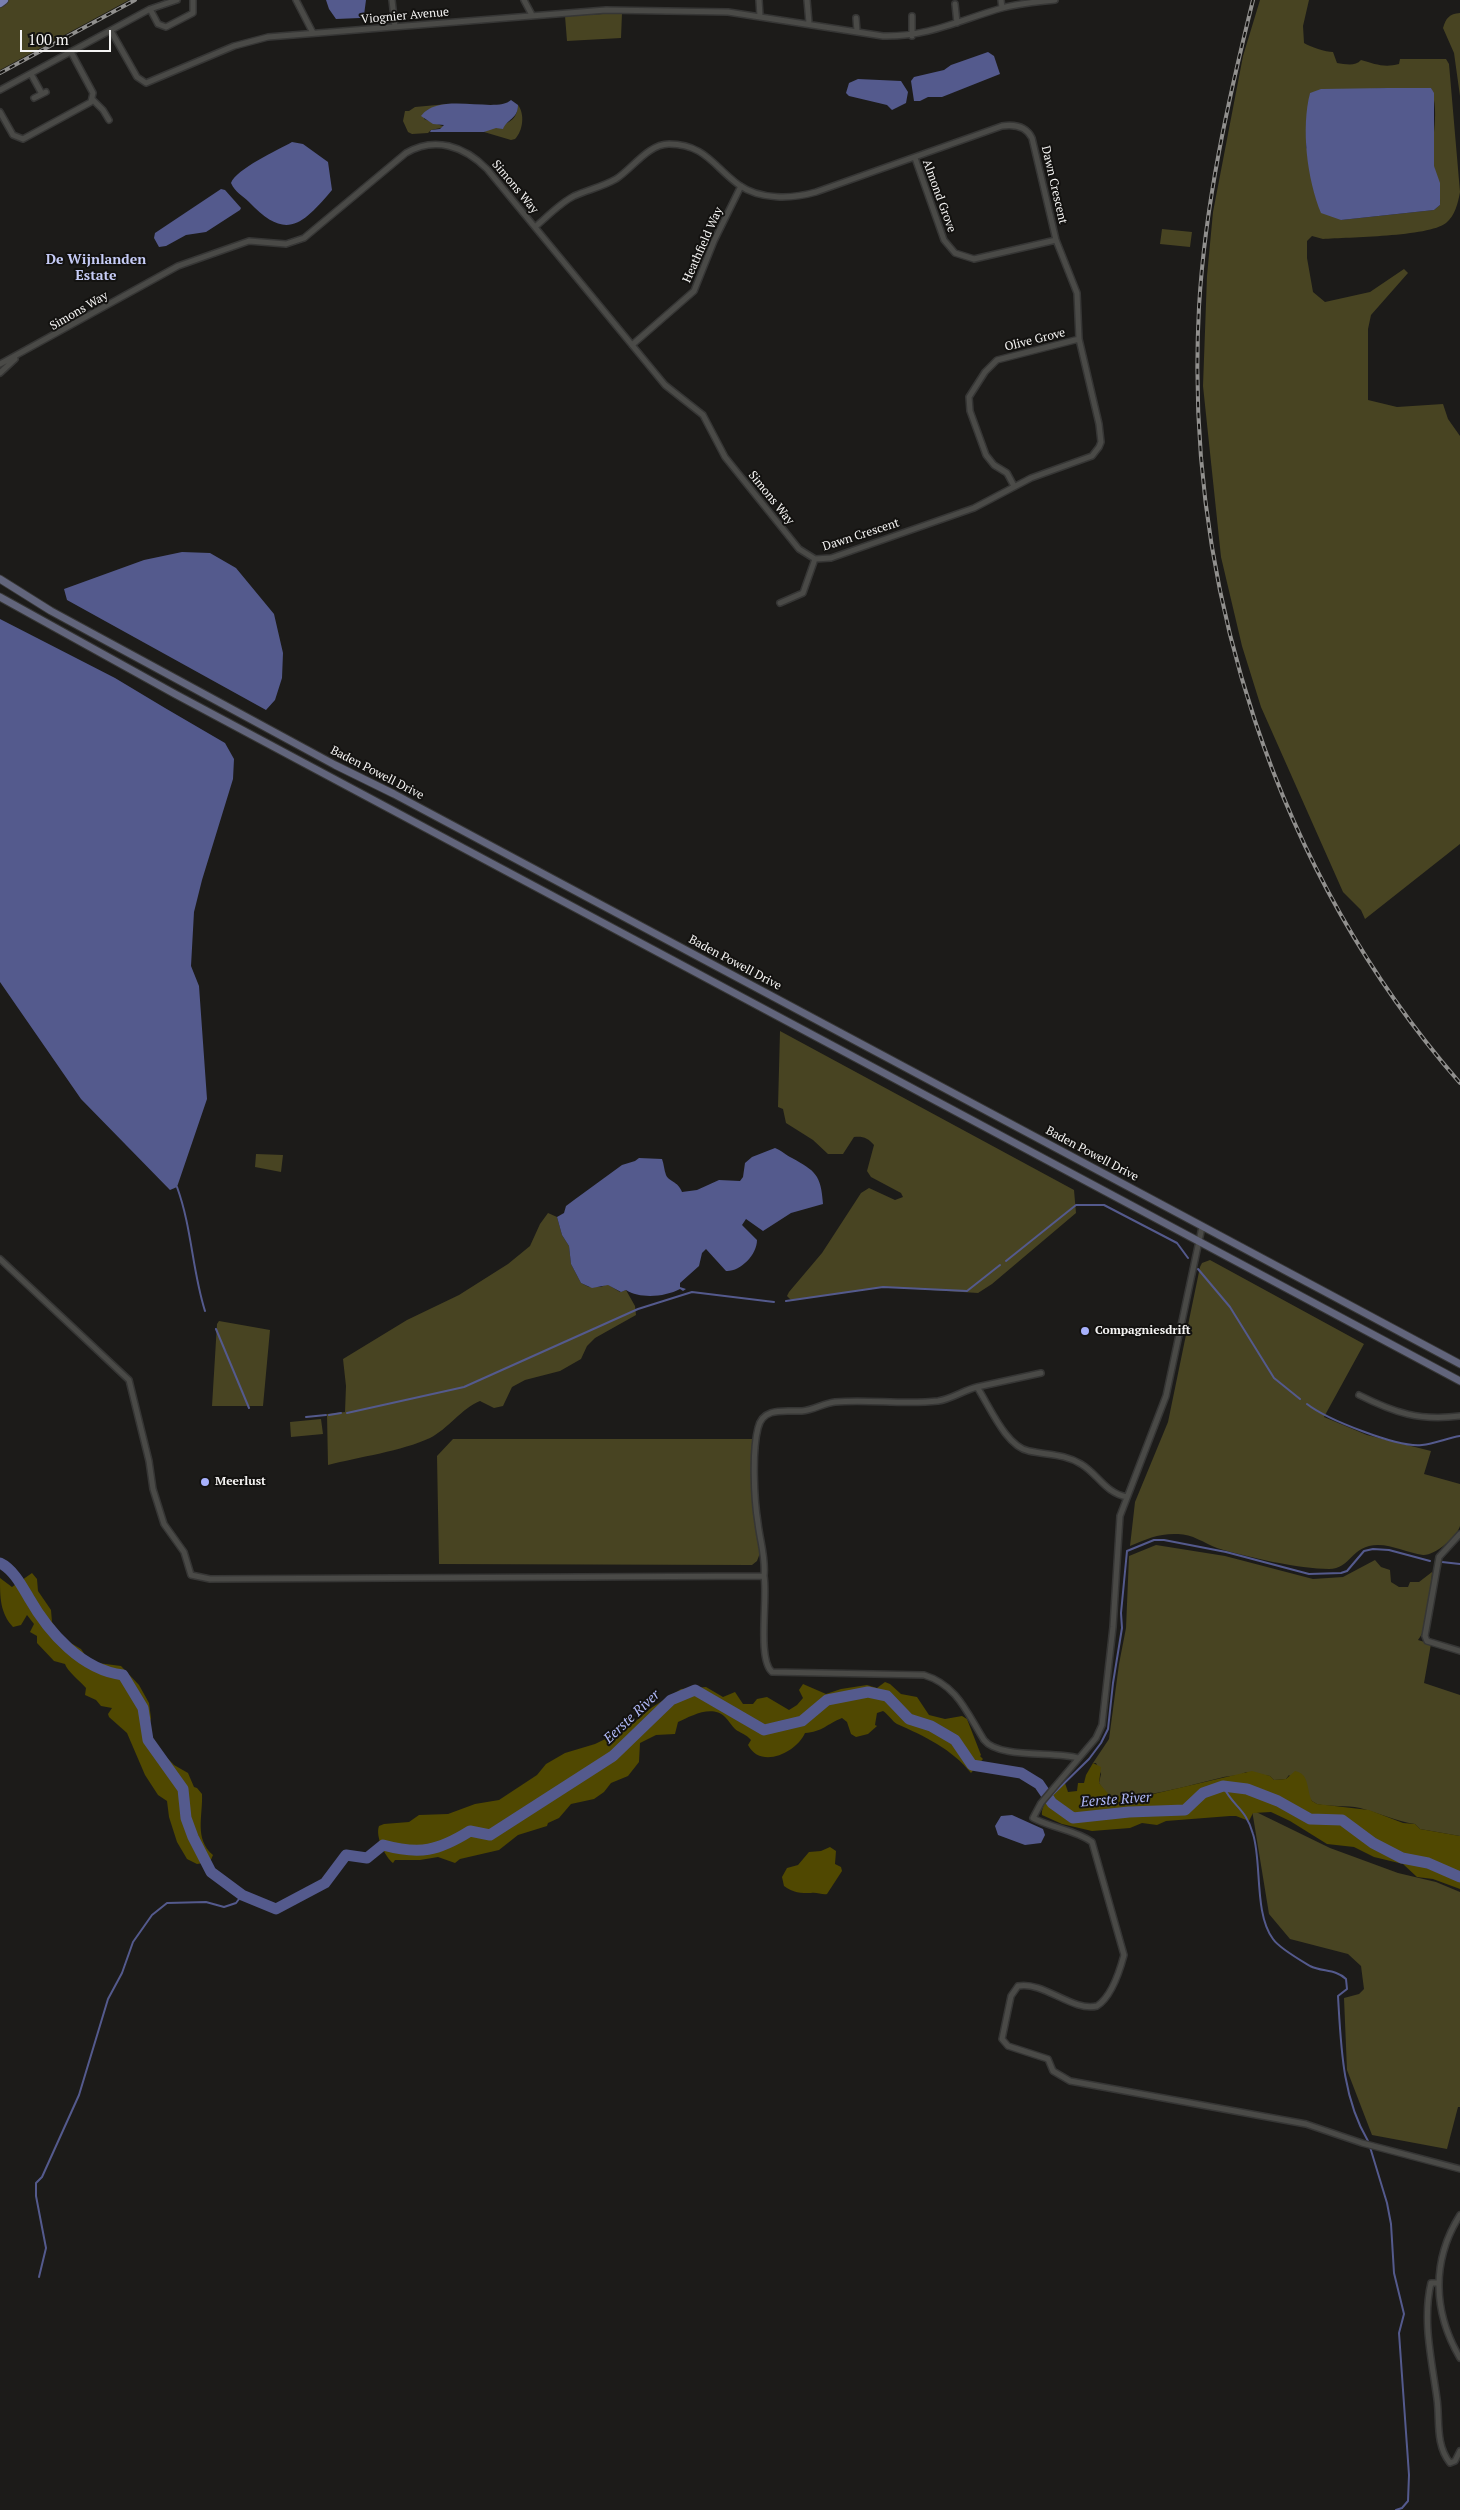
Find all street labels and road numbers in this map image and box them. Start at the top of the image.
street label: Viognier Avenue [360,5,450,27]
street label: Dawn Crescent [1038,144,1070,226]
street label: Simons Way [489,158,541,216]
street label: Almond Grove [919,158,959,234]
street label: Heathfield Way [680,205,726,285]
street label: Simons Way [47,289,111,333]
street label: Olive Grove [1003,326,1067,354]
street label: Simons Way [745,468,797,528]
street label: Dawn Crescent [821,516,901,554]
street label: Baden Powell Drive [328,743,426,803]
street label: Baden Powell Drive [686,932,784,994]
street label: Baden Powell Drive [1043,1123,1141,1185]

